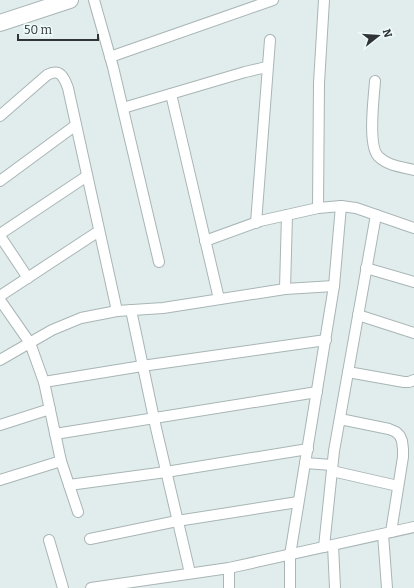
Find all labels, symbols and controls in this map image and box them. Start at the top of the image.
scale bar [18,16,98,42]
north arrow [358,16,398,56]
text: 50 m [24,23,53,37]
text: N [380,27,395,40]

